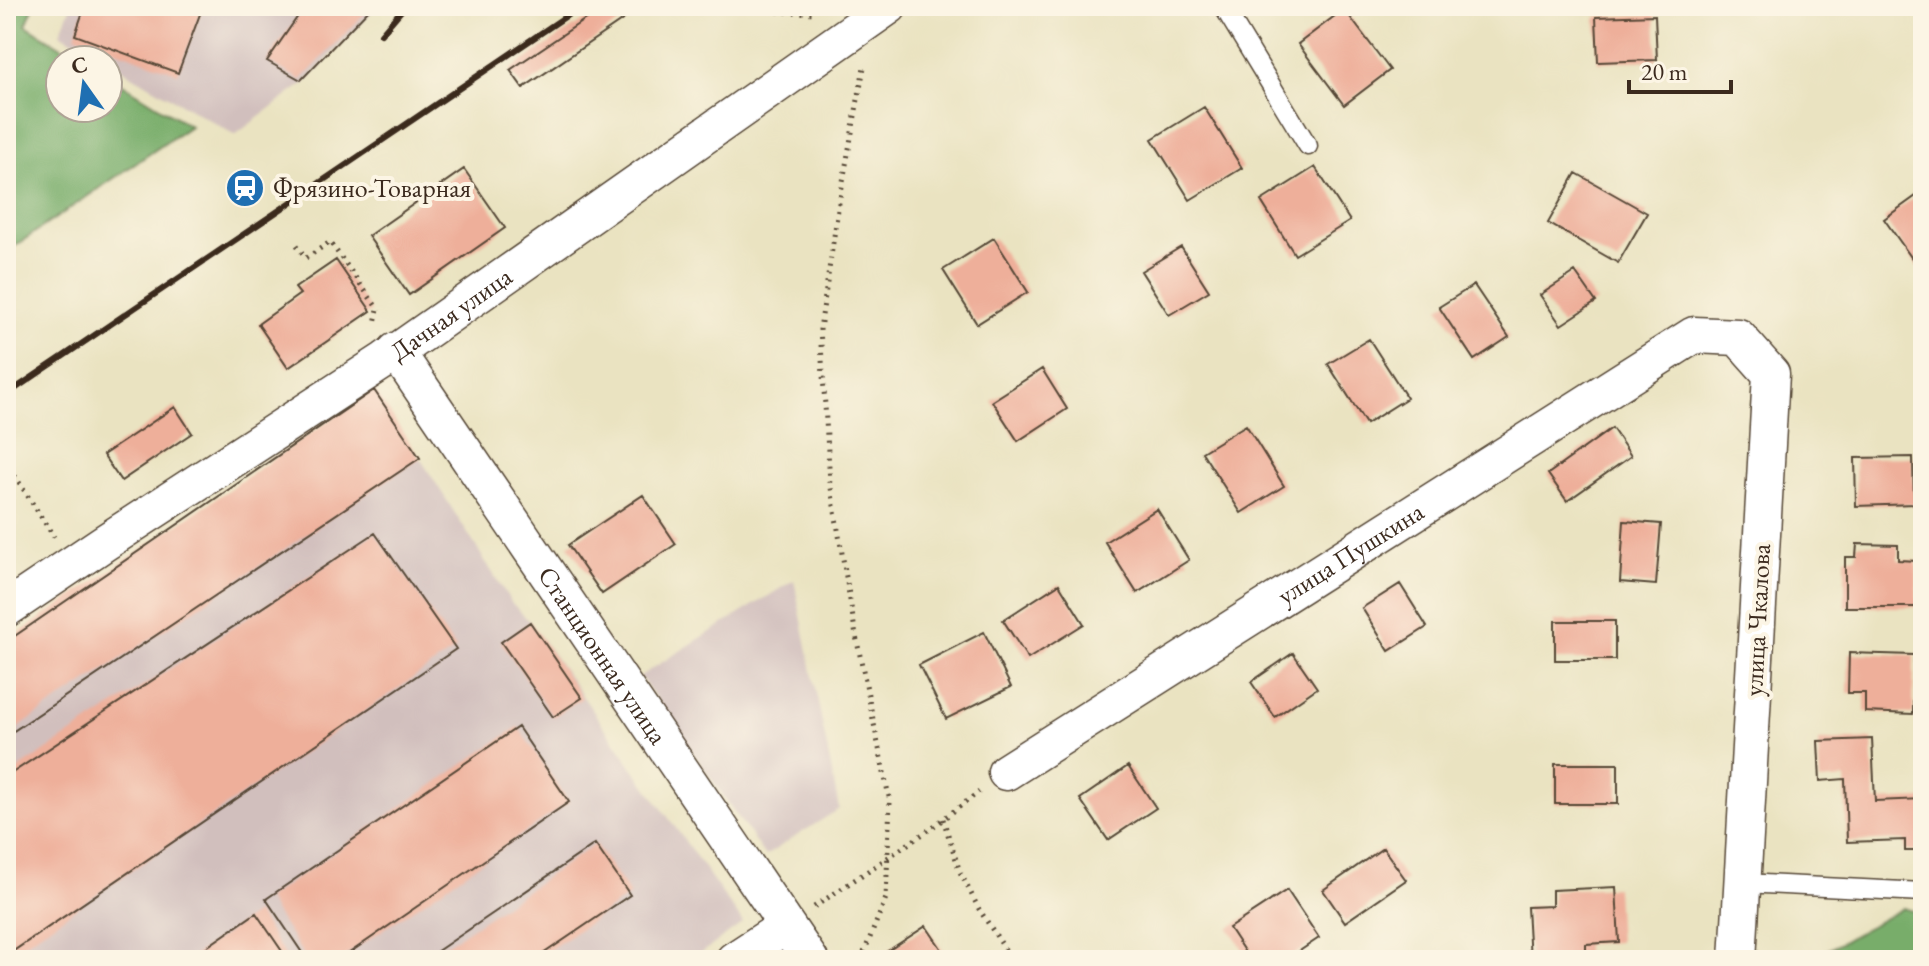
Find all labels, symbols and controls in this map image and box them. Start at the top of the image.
north arrow [44,44,124,124]
scale bar [1629,44,1731,94]
text: С [68,49,90,81]
text: 20 m [1641,56,1688,87]
station icon: Фрязино-Товарная [224,167,266,209]
place label: Фрязино-Товарная [273,171,471,205]
street label: Дачная улица [383,259,519,368]
street label: улица Пушкина [1271,494,1431,612]
street label: улица Чкалова [1736,542,1778,697]
street label: Станционная улица [530,560,676,751]

